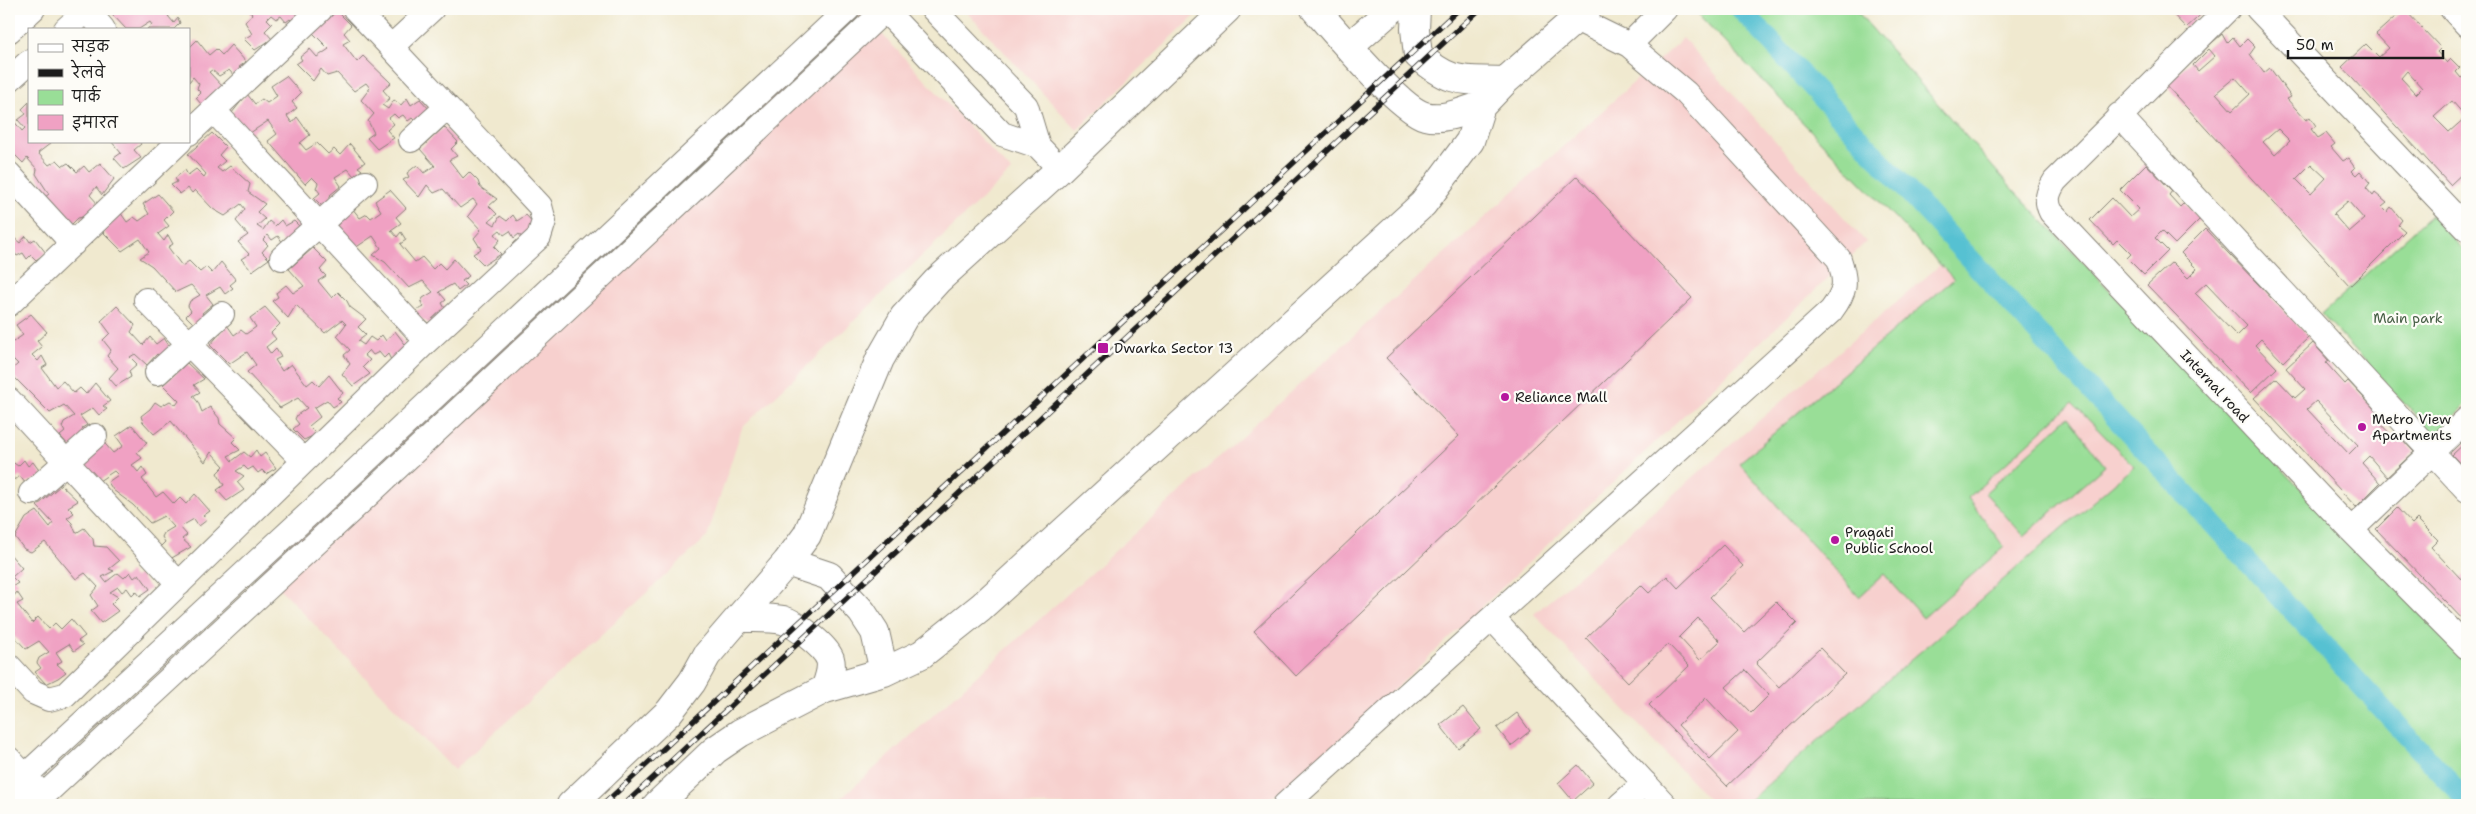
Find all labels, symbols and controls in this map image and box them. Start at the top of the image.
legend [28,28,190,142]
scale bar [2288,28,2444,60]
text: 50 m [2296,35,2334,55]
text: सड़क [71,37,110,57]
text: रेलवे [70,59,106,83]
text: पार्क [71,85,102,107]
text: इमारत [72,113,119,133]
park label: Main park [2373,309,2443,327]
place label: Dwarka Sector 13 [1114,339,1233,357]
marker: Dwarka Sector 13 [1096,341,1110,355]
street label: Internal road [2177,346,2253,426]
place label: Reliance Mall [1515,388,1608,406]
marker: Reliance Mall [1499,391,1511,403]
place label: Metro View Apartments [2372,410,2452,444]
marker: Metro View Apartments [2356,421,2368,433]
place label: Pragati Public School [1845,523,1934,557]
marker: Pragati Public School [1829,534,1841,546]

